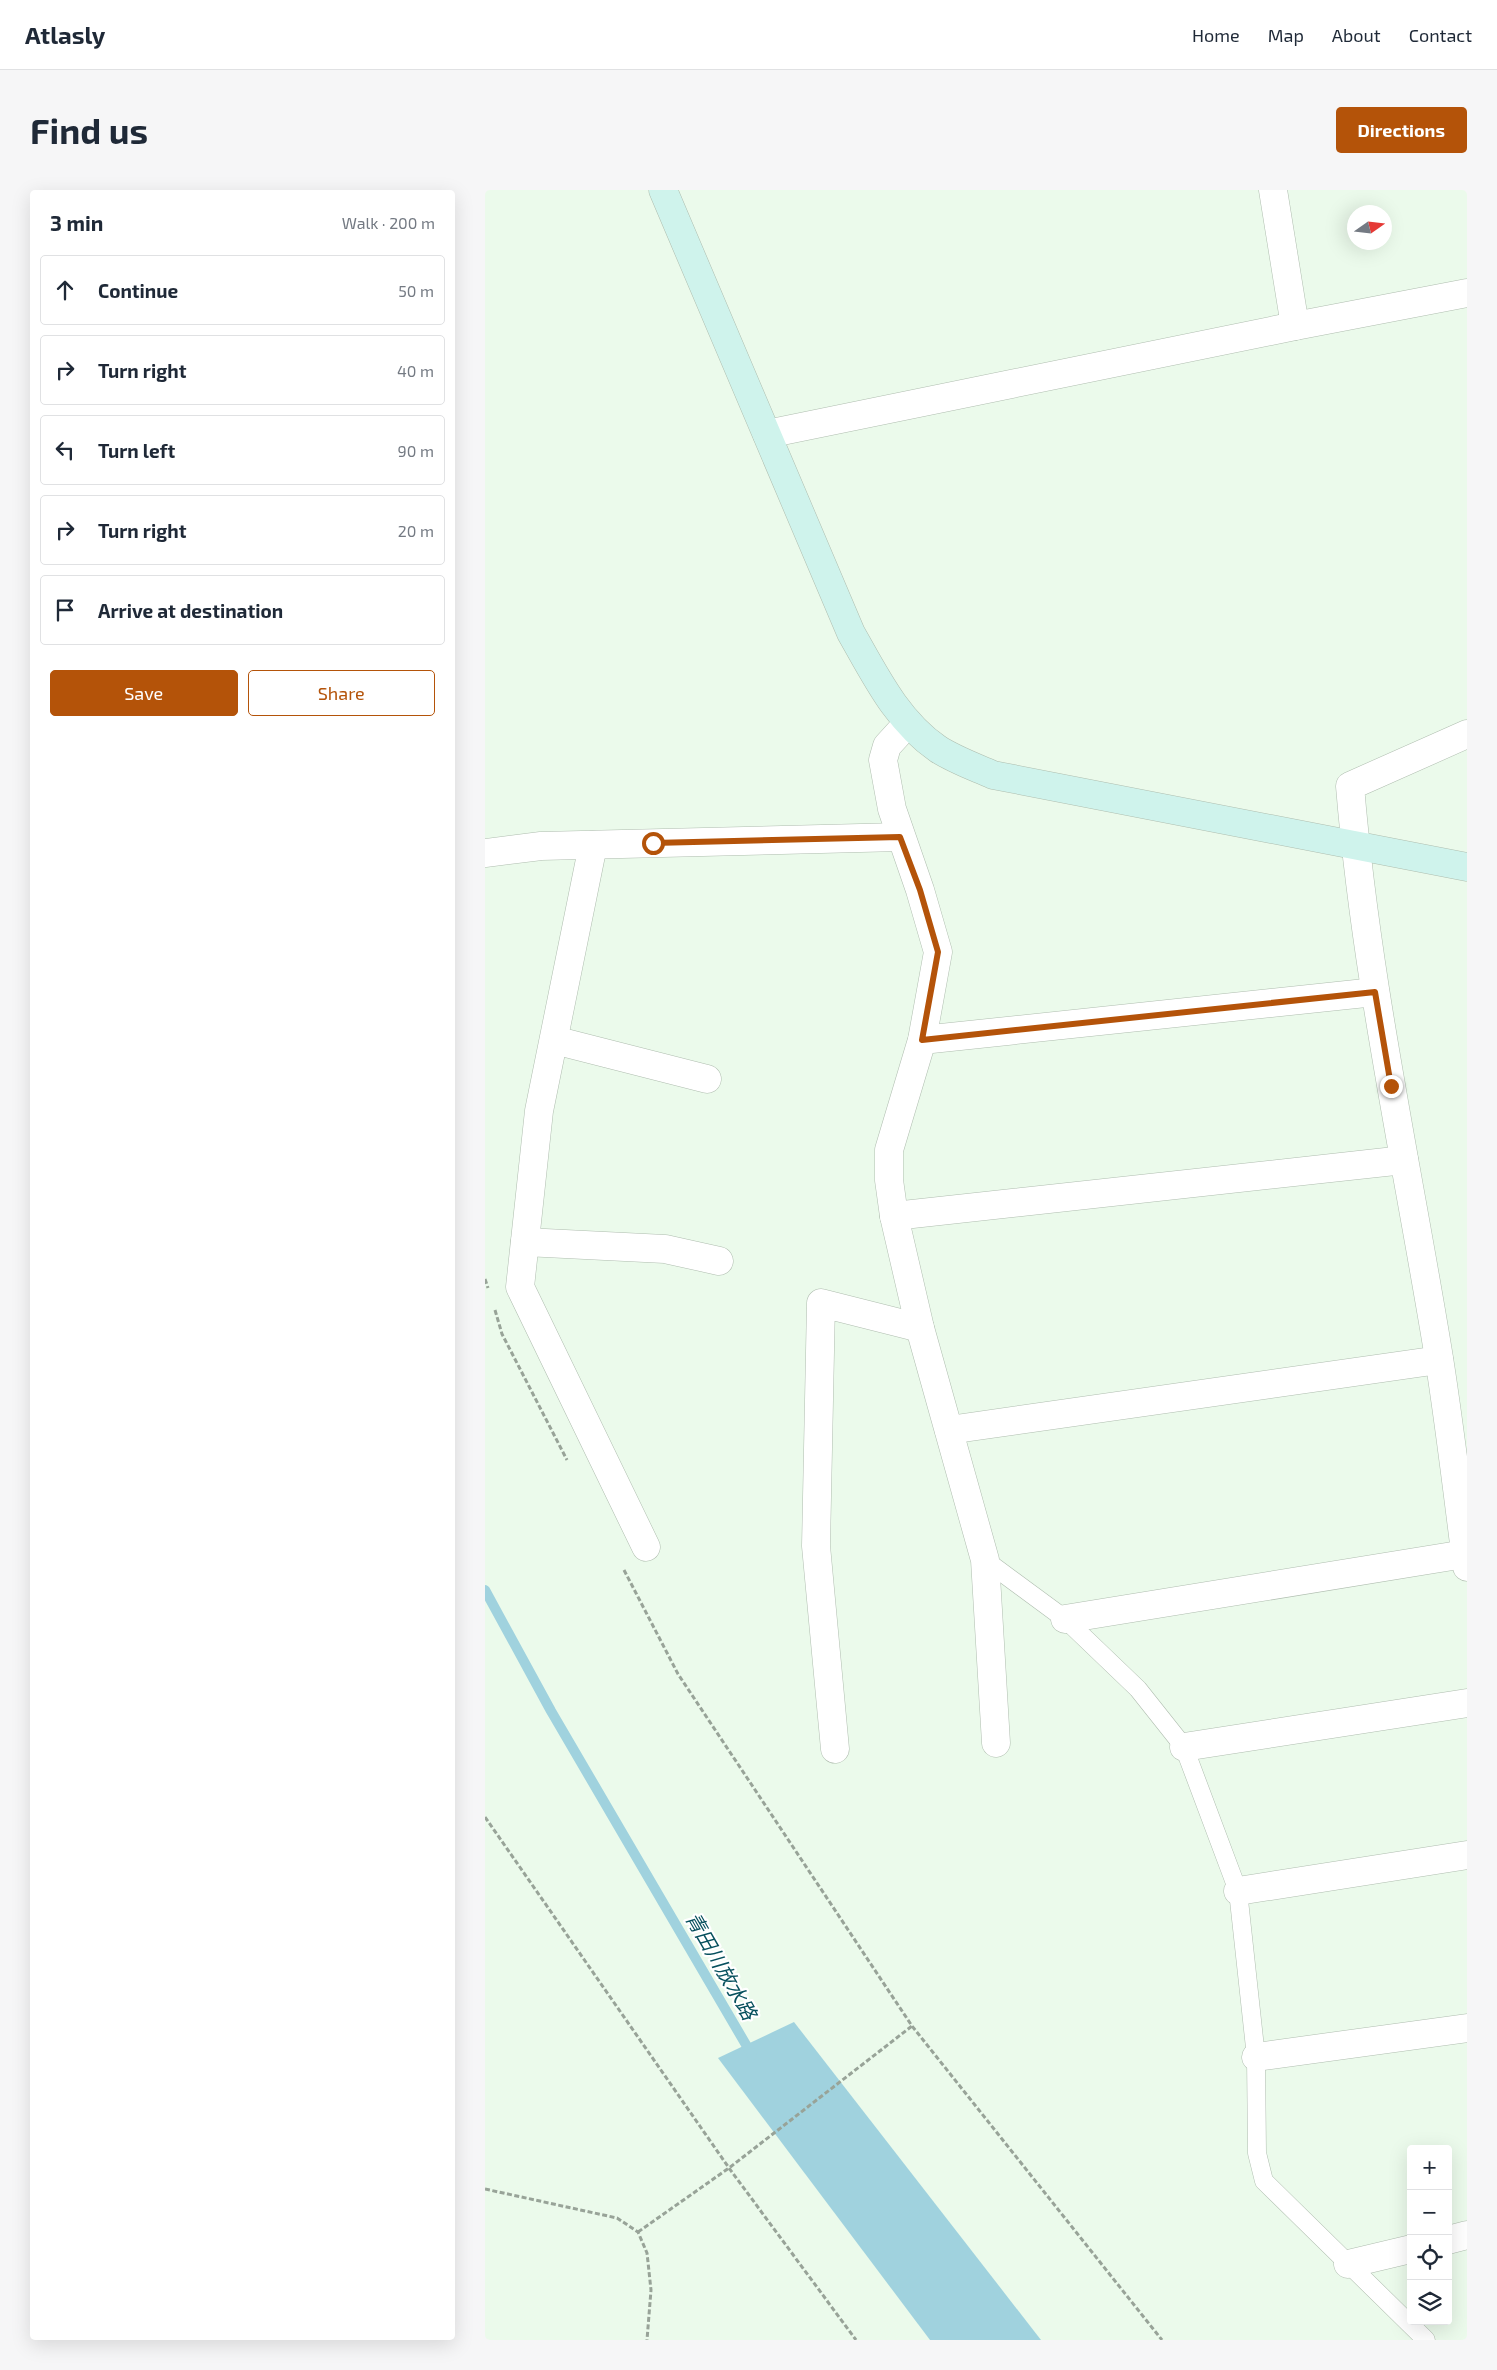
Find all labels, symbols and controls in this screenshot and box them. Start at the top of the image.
text: Atlasly [25,20,105,49]
text: Home [1192,24,1240,46]
text: Map [1268,24,1304,46]
text: About [1332,24,1381,46]
text: Contact [1409,24,1472,46]
button: Directions [1336,107,1467,153]
text: Find us [30,109,148,151]
north arrow [1347,205,1392,250]
text: 3 min [50,210,103,235]
text: Walk · 200 m [342,213,435,232]
icon: ahead [51,276,79,304]
text: Continue [98,279,178,302]
text: 50 m [398,281,434,300]
icon: right [51,356,79,384]
text: Turn right [98,359,186,382]
text: 40 m [397,361,434,380]
icon: left [51,436,79,464]
text: Turn left [98,439,175,462]
text: 90 m [398,441,434,460]
icon: right [51,516,79,544]
text: Turn right [98,519,186,542]
text: 20 m [398,521,434,540]
icon: arrive [51,596,79,624]
text: Arrive at destination [98,599,283,622]
button: Save [50,670,238,716]
button: Share [248,670,435,716]
route start [642,832,665,855]
route end [1380,1075,1403,1098]
water label: 青田川放水路 [681,1908,763,2025]
map controls [1407,2145,1452,2325]
button: + [1407,2145,1452,2190]
button: − [1407,2190,1452,2235]
button: locate [1407,2235,1452,2280]
button: layers [1407,2280,1452,2325]

